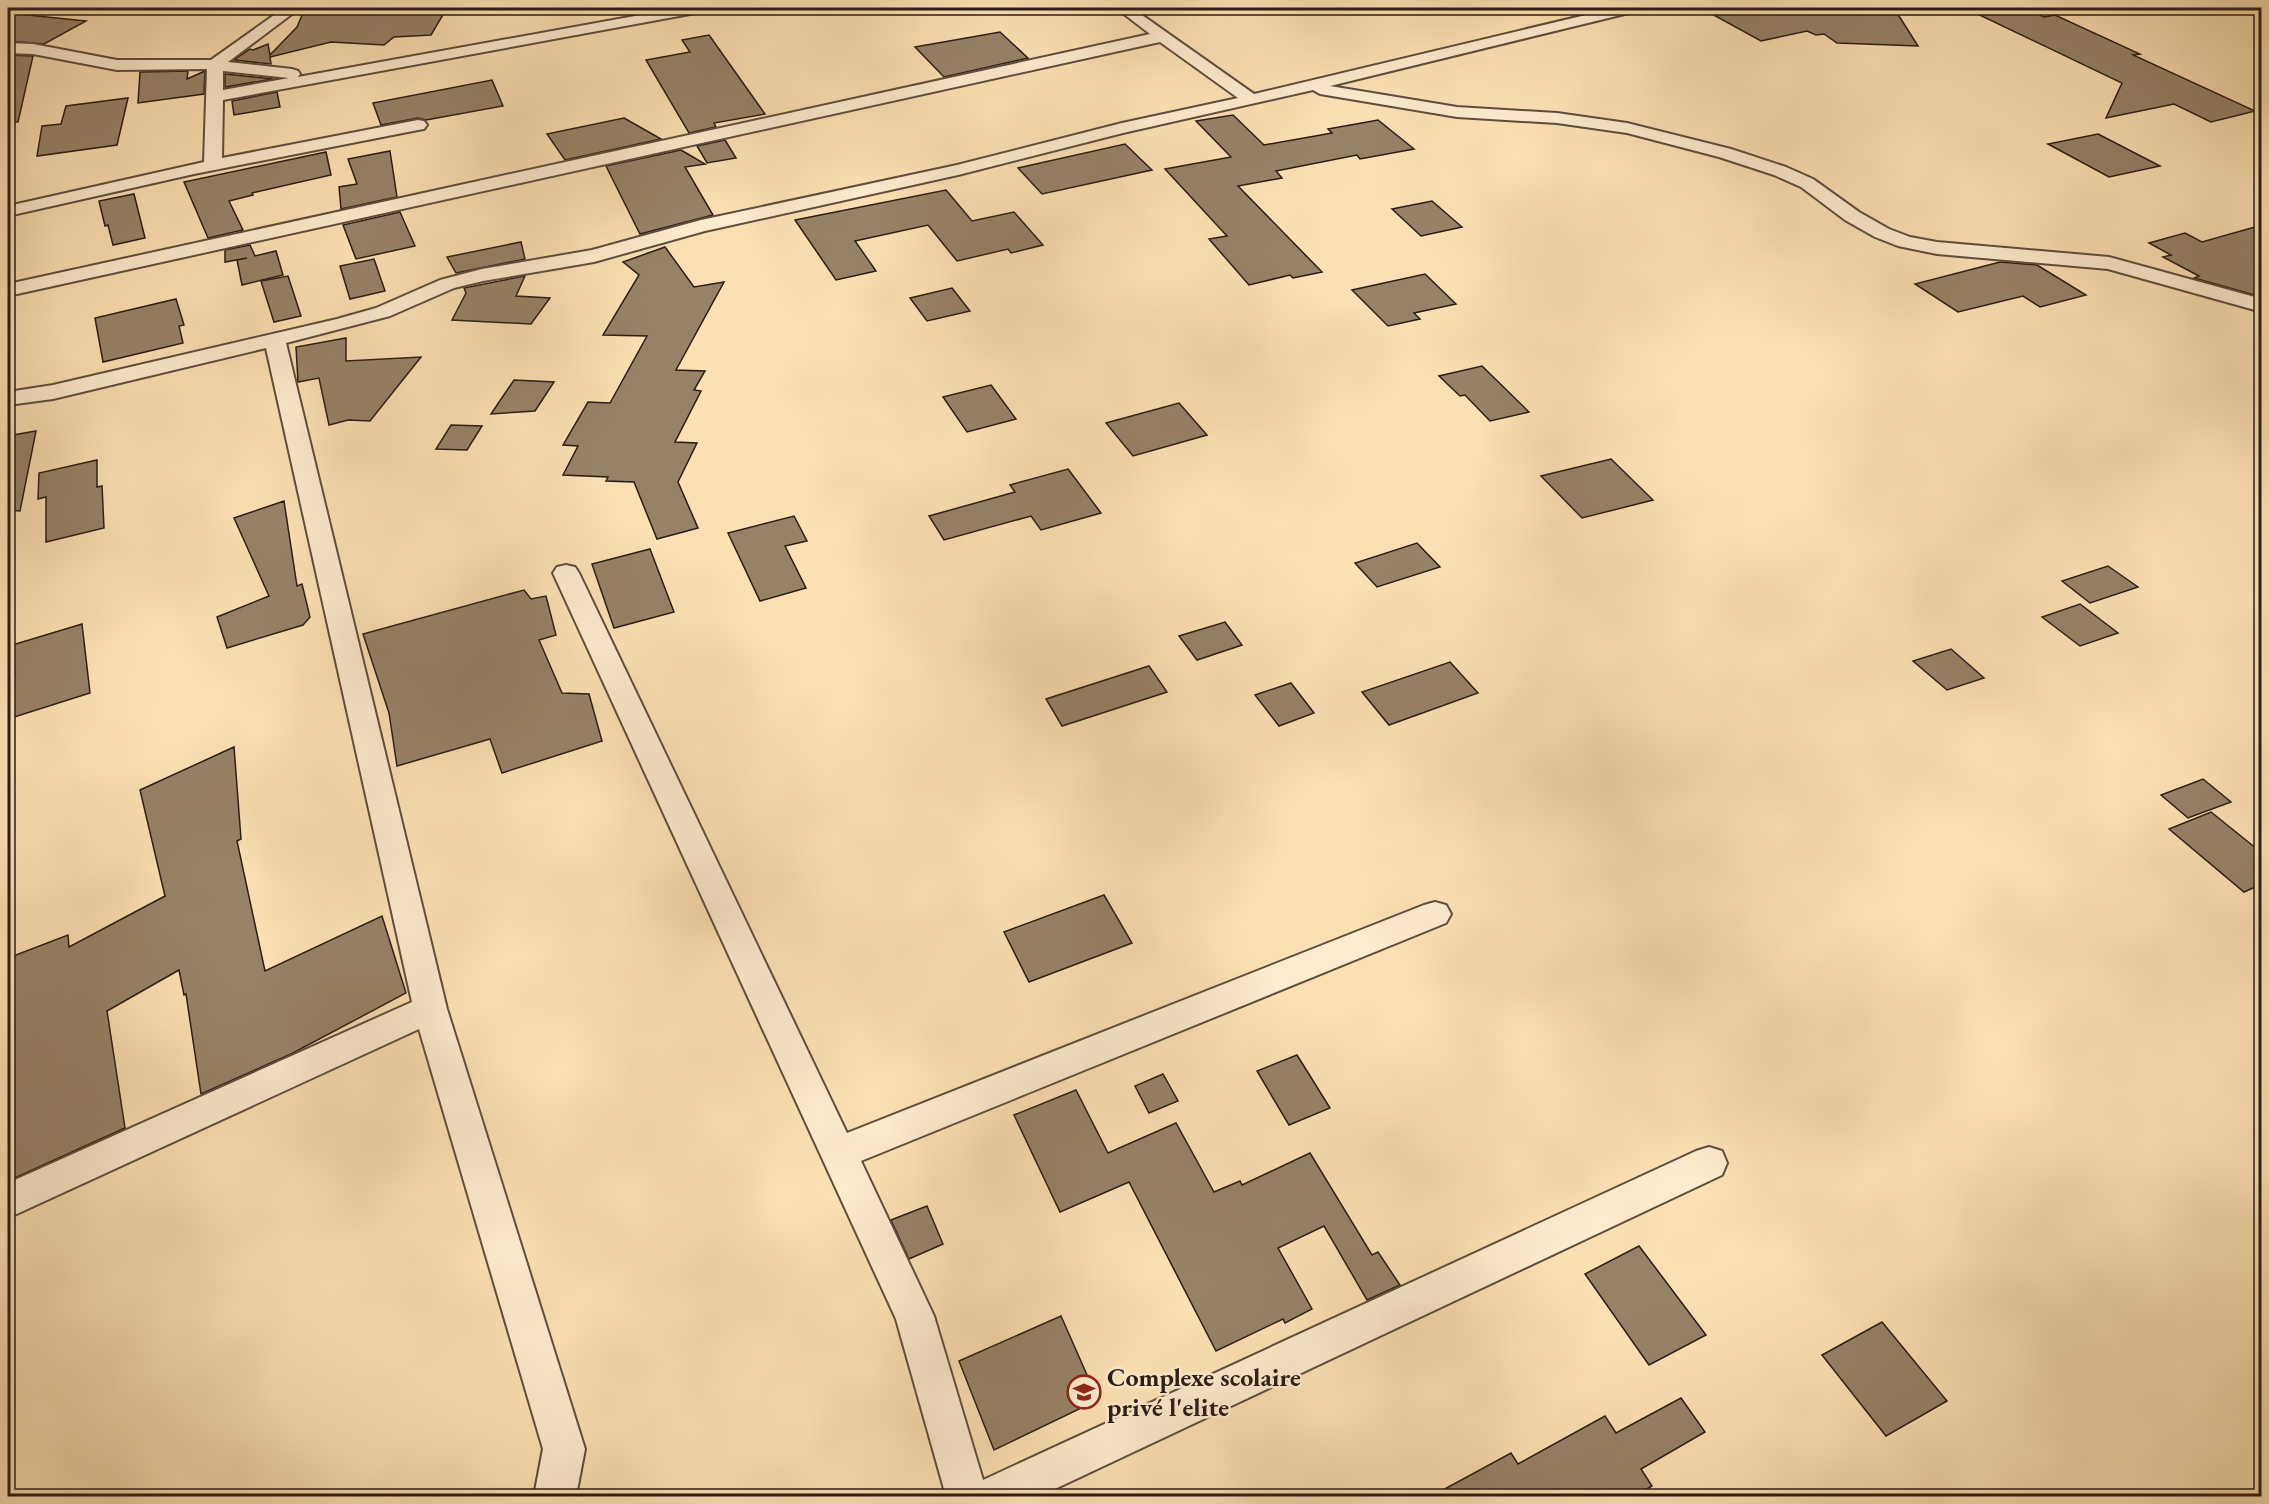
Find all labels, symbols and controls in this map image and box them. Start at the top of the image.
place label: Complexe scolaire privé l'elite [1107,1360,1301,1424]
school or university icon: Complexe scolaire privé l'elite [1066,1374,1102,1410]

